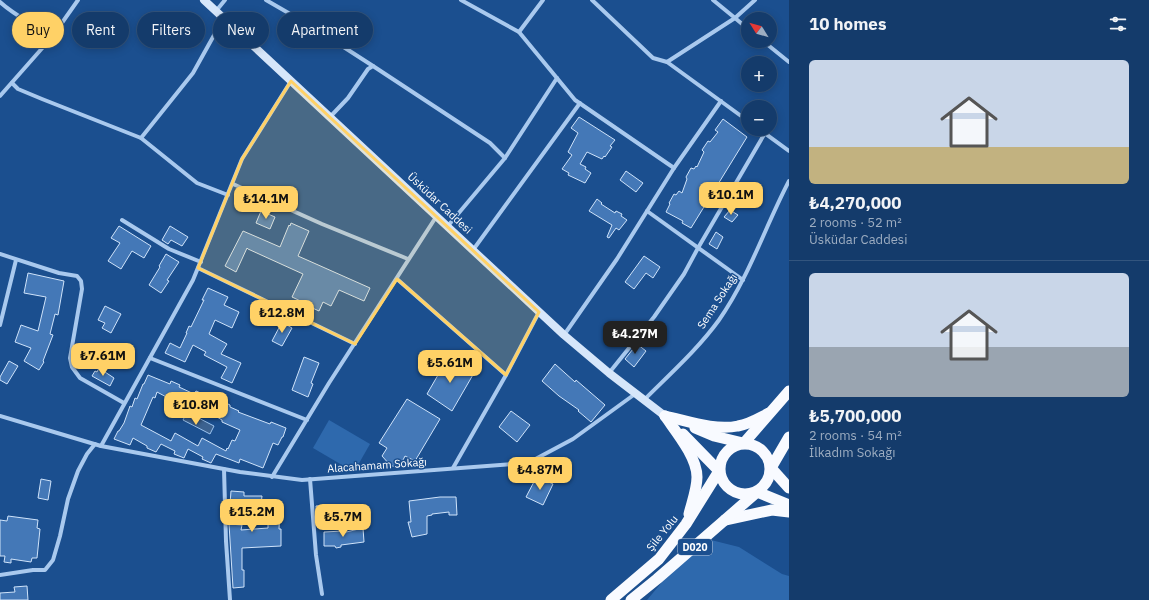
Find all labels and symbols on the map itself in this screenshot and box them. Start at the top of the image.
north arrow [741,12,777,48]
street label: Üsküdar Caddesi [405,169,475,237]
pin: ₺10.1M [698,182,764,216]
pin: ₺14.1M [233,186,299,220]
street label: Sema Sokağı [694,271,740,331]
pin: ₺12.8M [249,300,315,334]
pin: ₺4.27M [602,321,668,355]
pin: ₺7.61M [70,343,136,377]
pin: ₺5.61M [417,350,483,384]
pin: ₺10.8M [163,392,229,426]
street label: Alacahamam Sokağı [327,455,427,475]
pin: ₺4.87M [507,457,573,491]
pin: ₺15.2M [219,499,285,533]
pin: ₺5.7M [315,504,371,538]
street label: Şile Yolu [643,512,681,554]
road number: D020 [678,539,712,555]

